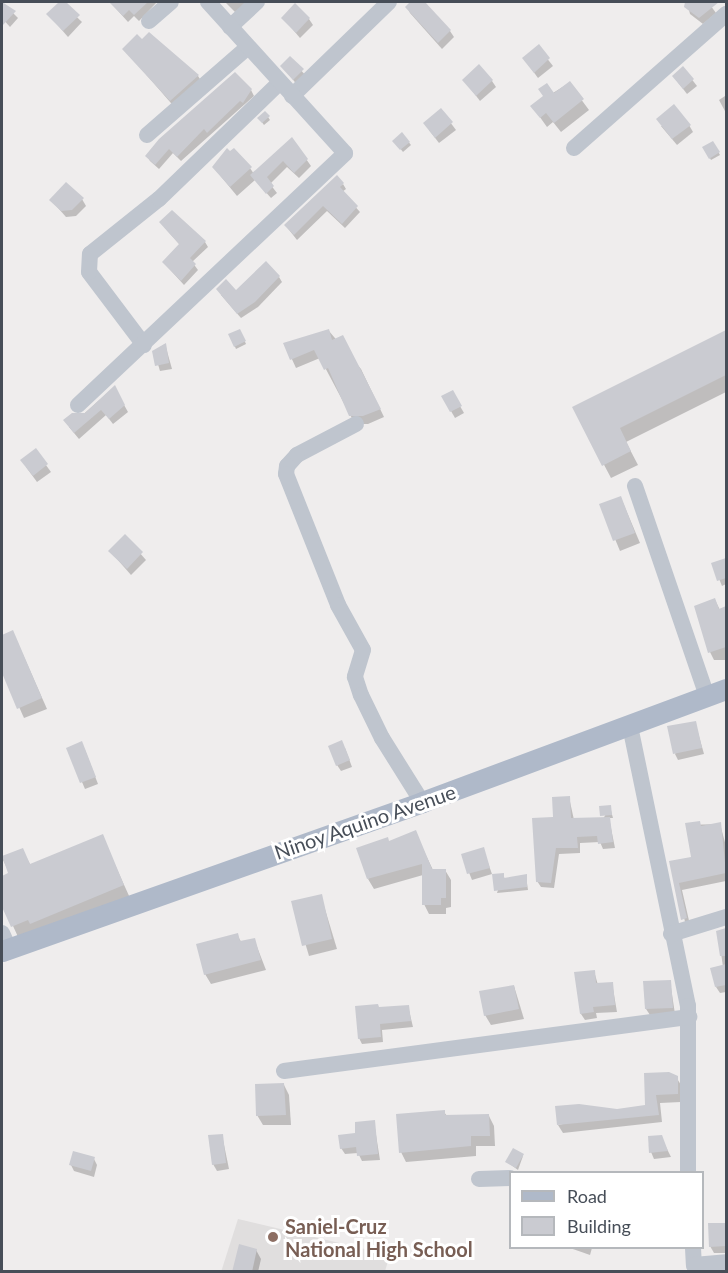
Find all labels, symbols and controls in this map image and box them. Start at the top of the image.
street label: Ninoy Aquino Avenue [270,779,460,865]
legend [509,1171,704,1249]
text: Road [567,1185,607,1207]
place label: Saniel-Cruz National High School [285,1214,473,1261]
text: Building [567,1215,631,1237]
marker: Saniel-Cruz National High School [266,1230,280,1244]

